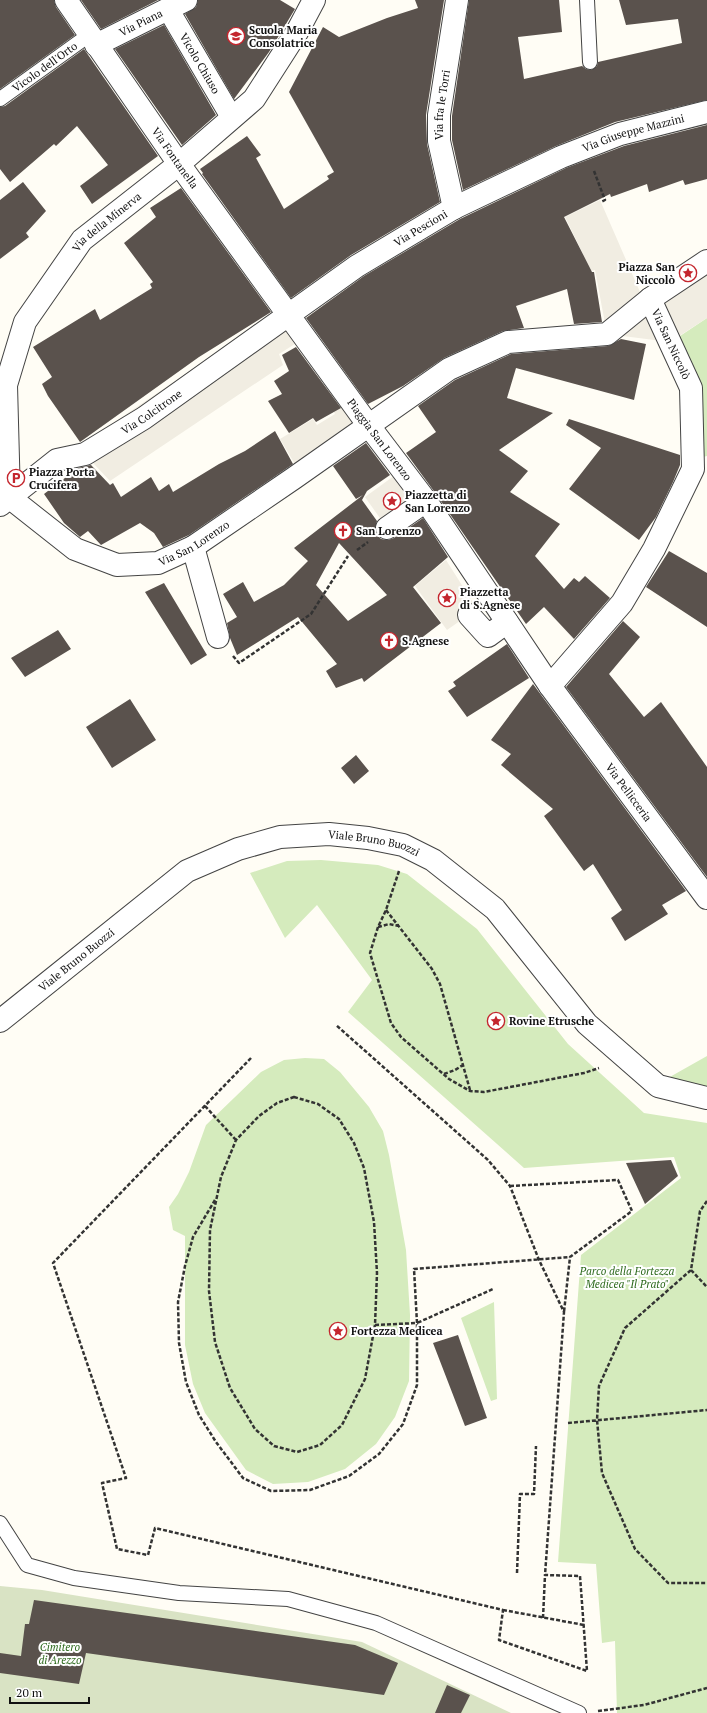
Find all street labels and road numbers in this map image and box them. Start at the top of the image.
street label: Via Piana [117,6,165,39]
street label: Vicolo Chiuso [177,30,223,96]
street label: Vicolo dell'Orto [9,39,80,95]
street label: Via fra le Torri [432,69,453,140]
street label: Via Giuseppe Mazzini [580,111,686,155]
street label: Via Fontanella [149,125,202,192]
street label: Via della Minerva [69,189,144,254]
street label: Via Pescioni [391,207,450,249]
street label: Via San Niccolò [649,306,693,382]
street label: Via Colcitrone [119,386,185,437]
street label: Piaggia San Lorenzo [344,396,415,483]
street label: Via San Lorenzo [156,517,232,569]
street label: Via Pellicceria [602,760,655,825]
street label: Viale Bruno Buozzi [328,827,422,859]
street label: Viale Bruno Buozzi [36,925,117,994]

